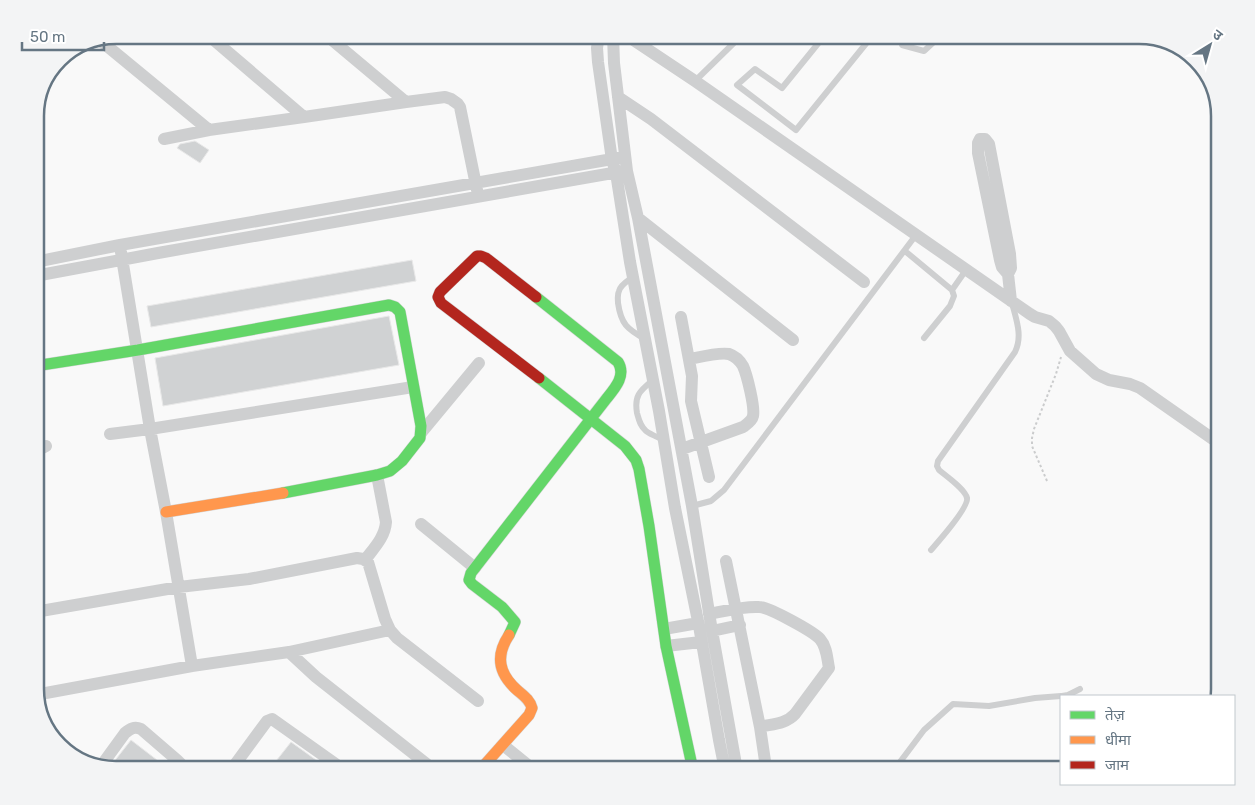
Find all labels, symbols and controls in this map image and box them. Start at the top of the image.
scale bar [22,20,105,52]
north arrow [1185,20,1235,70]
text: उ [1209,26,1227,45]
text: 50 m [30,28,65,46]
legend [1060,695,1235,785]
text: तेज़ [1105,706,1126,724]
text: धीमा [1105,731,1132,749]
text: जाम [1105,756,1130,774]

